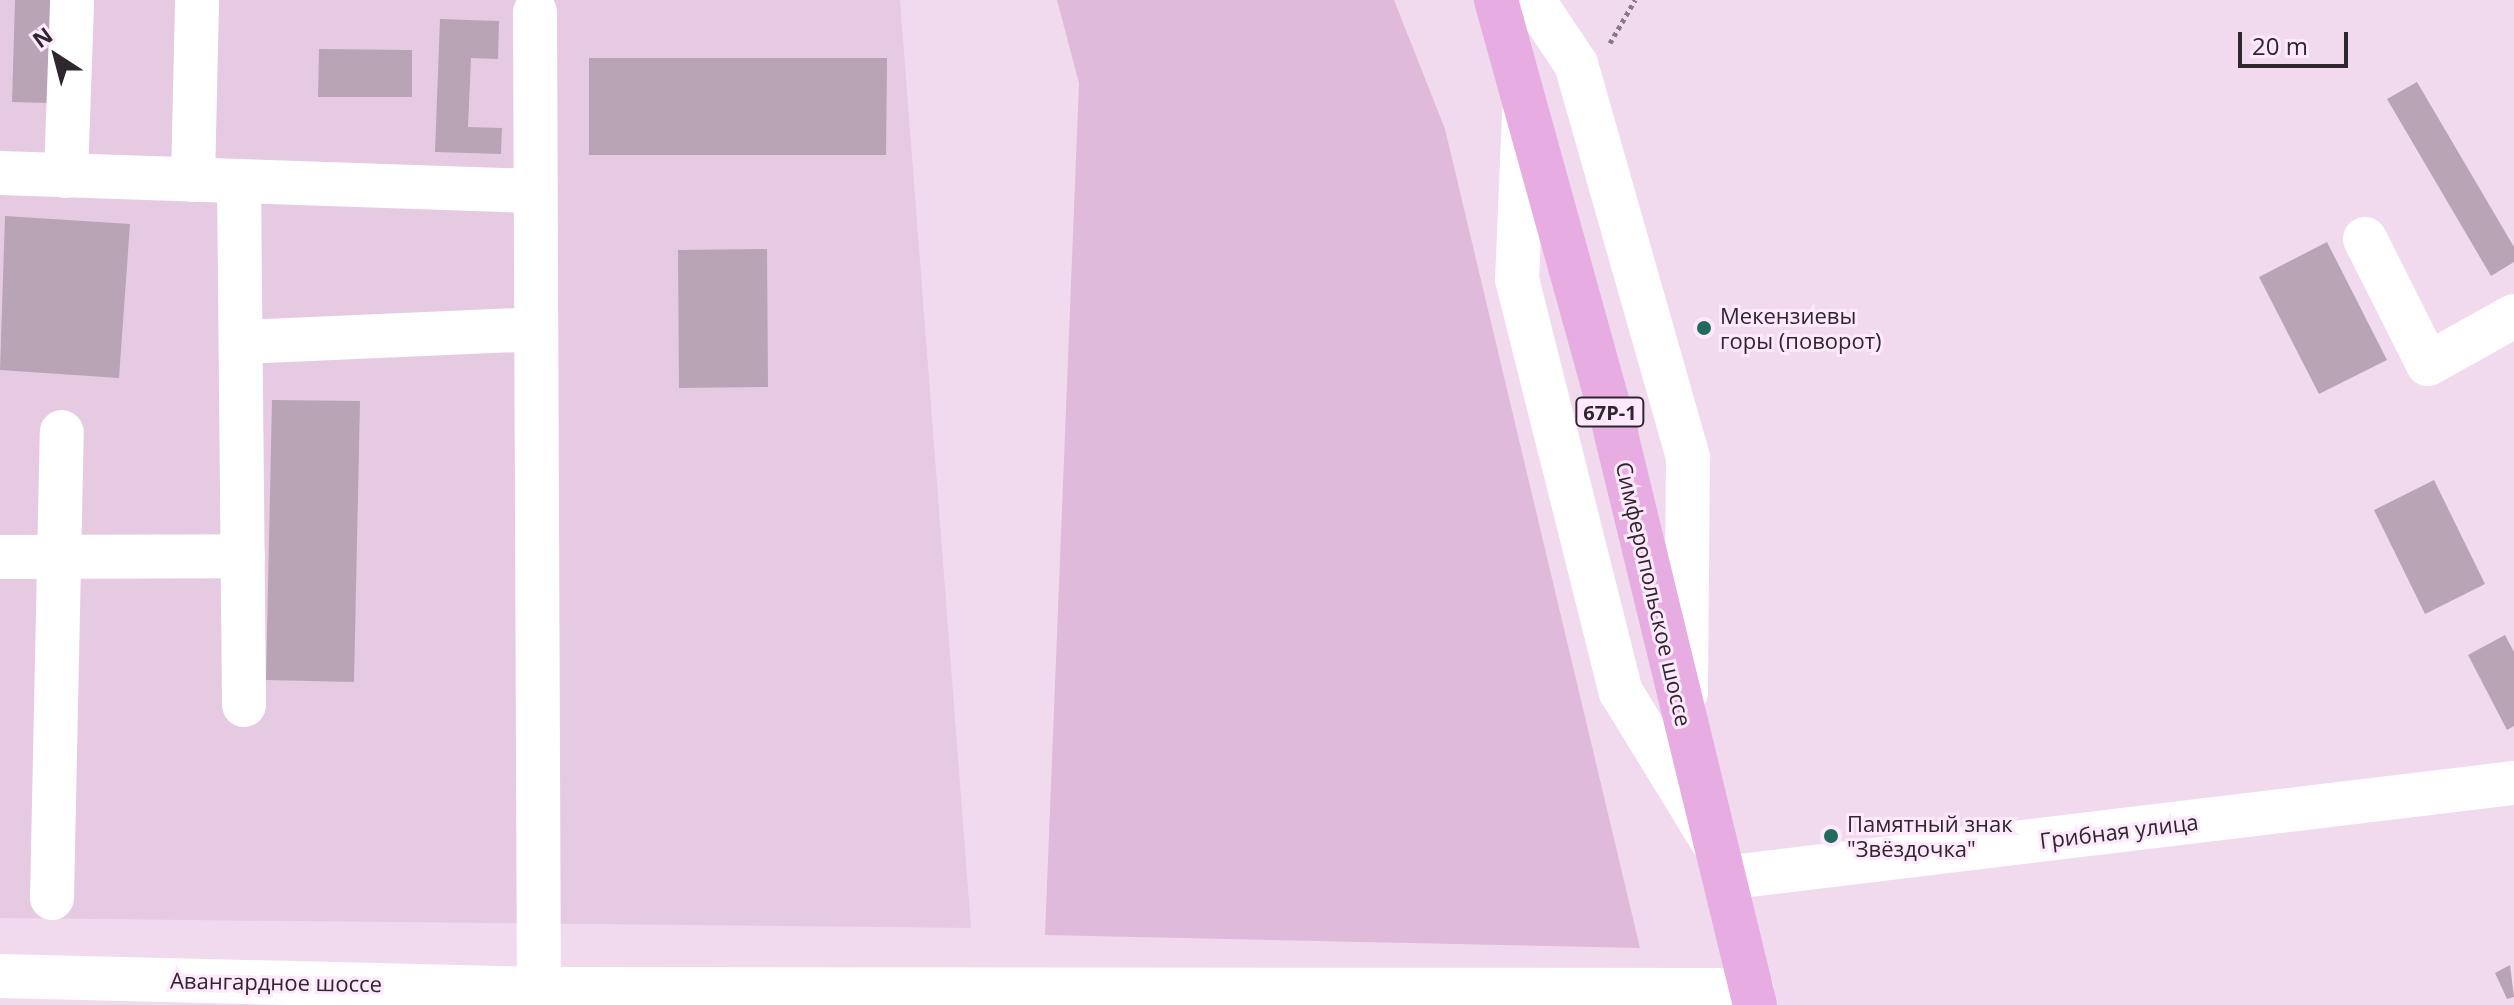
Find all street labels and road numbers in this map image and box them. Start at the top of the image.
road number: 67Р-1 [1574,396,1646,428]
street label: Симферопольское шоссе [1611,459,1697,729]
street label: Грибная улица [2038,808,2200,854]
street label: Авангардное шоссе [170,967,382,997]

